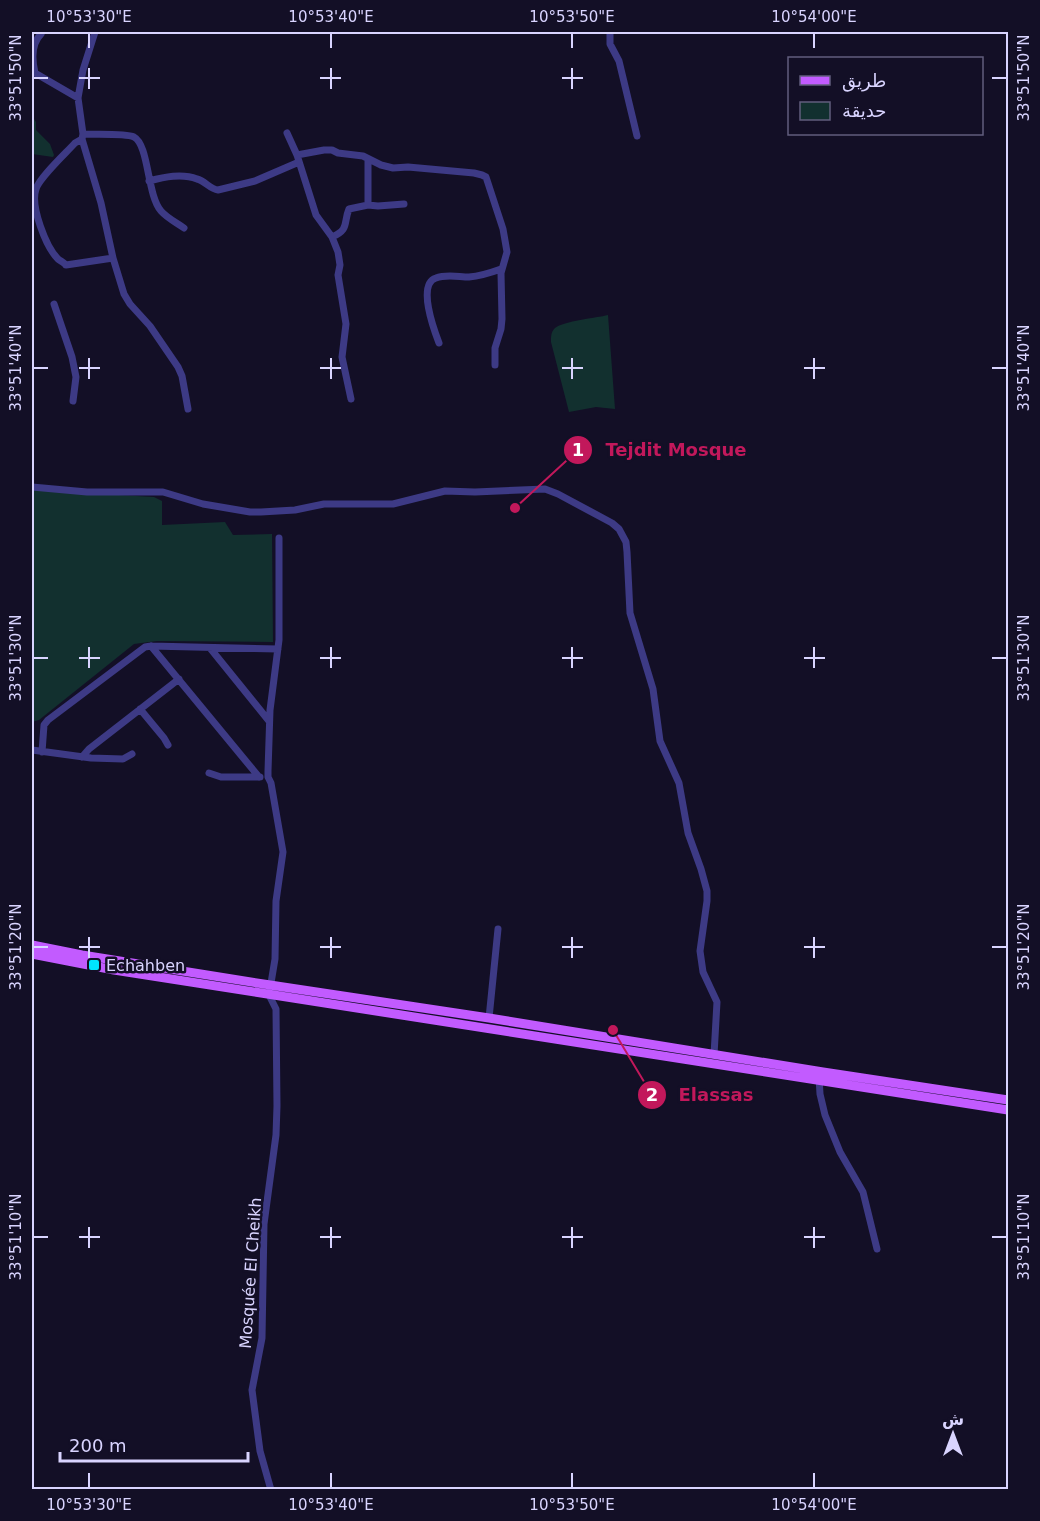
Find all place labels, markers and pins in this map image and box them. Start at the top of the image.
callout: Tejdit Mosque [563,432,759,468]
place label: Echahben [106,956,185,975]
marker: Echahben [87,958,101,972]
callout: Elassas [637,1077,766,1113]

